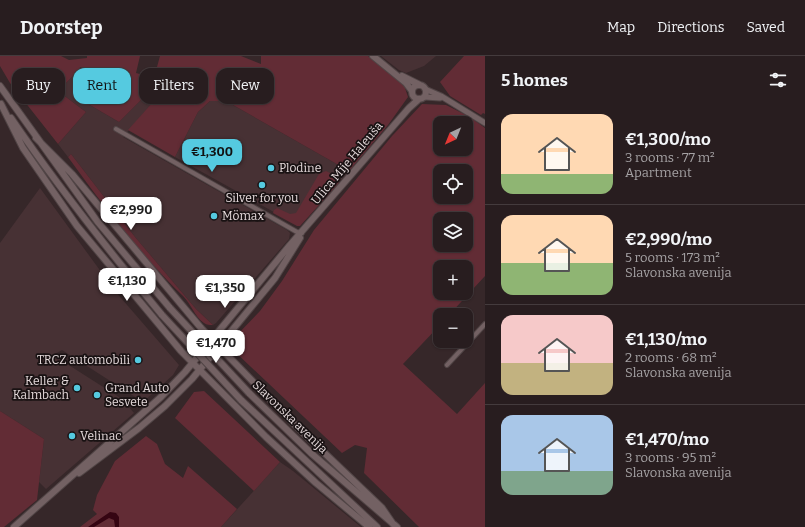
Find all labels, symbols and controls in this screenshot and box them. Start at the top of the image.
text: Doorstep [20,16,103,39]
text: Map [607,19,635,36]
text: Directions [657,19,725,36]
text: Saved [747,19,785,36]
chip: Buy [12,68,65,104]
chip: Rent [73,68,131,104]
chip: Filters [139,68,208,104]
chip: New [216,68,274,104]
icon: filters [767,69,789,91]
text: 5 homes [501,70,568,91]
north arrow [433,116,473,156]
map controls [433,116,473,348]
street label: Ulica Mije Haleuša [308,119,386,207]
text: €1,300/mo [625,129,711,150]
icon: home [533,130,581,178]
pin: €1,300 [179,139,245,173]
text: €1,300 [191,144,233,159]
text: 3 rooms · 77 m² [625,150,715,165]
place label: Plodine [279,161,321,175]
marker: Plodine [266,163,276,173]
button: locate [433,164,473,204]
text: Apartment [625,165,692,180]
marker: Silver for you [257,180,267,190]
place label: Silver for you [225,191,299,205]
pin: €2,990 [98,197,164,231]
text: €2,990 [110,202,152,217]
place label: Mömax [222,209,264,223]
marker: Mömax [209,211,219,221]
button: layers [433,212,473,252]
text: €2,990/mo [625,229,712,250]
icon: home [533,231,581,279]
text: 5 rooms · 173 m² [625,250,720,265]
button: + [433,260,473,300]
text: Slavonska avenija [625,265,732,280]
pin: €1,130 [94,268,160,302]
text: €1,130 [108,273,146,288]
pin: €1,350 [192,275,258,309]
text: €1,350 [205,280,245,295]
button: − [433,308,473,348]
text: €1,130/mo [625,329,707,350]
pin: €1,470 [183,330,249,364]
icon: home [533,331,581,379]
text: €1,470 [196,335,236,350]
text: 2 rooms · 68 m² [625,350,717,365]
place label: TRCZ automobili [37,353,130,367]
marker: TRCZ automobili [133,355,143,365]
text: Slavonska avenija [625,365,732,380]
place label: Keller & Kalmbach [13,374,70,402]
street label: Slavonska avenija [250,378,331,457]
place label: Grand Auto Sesvete [105,381,169,409]
marker: Keller & Kalmbach [72,383,82,393]
marker: Grand Auto Sesvete [92,390,102,400]
place label: Velinac [80,429,121,443]
text: €1,470/mo [625,429,709,450]
marker: Velinac [67,431,77,441]
icon: home [533,431,581,479]
text: 3 rooms · 95 m² [625,450,716,465]
text: Slavonska avenija [625,465,732,480]

